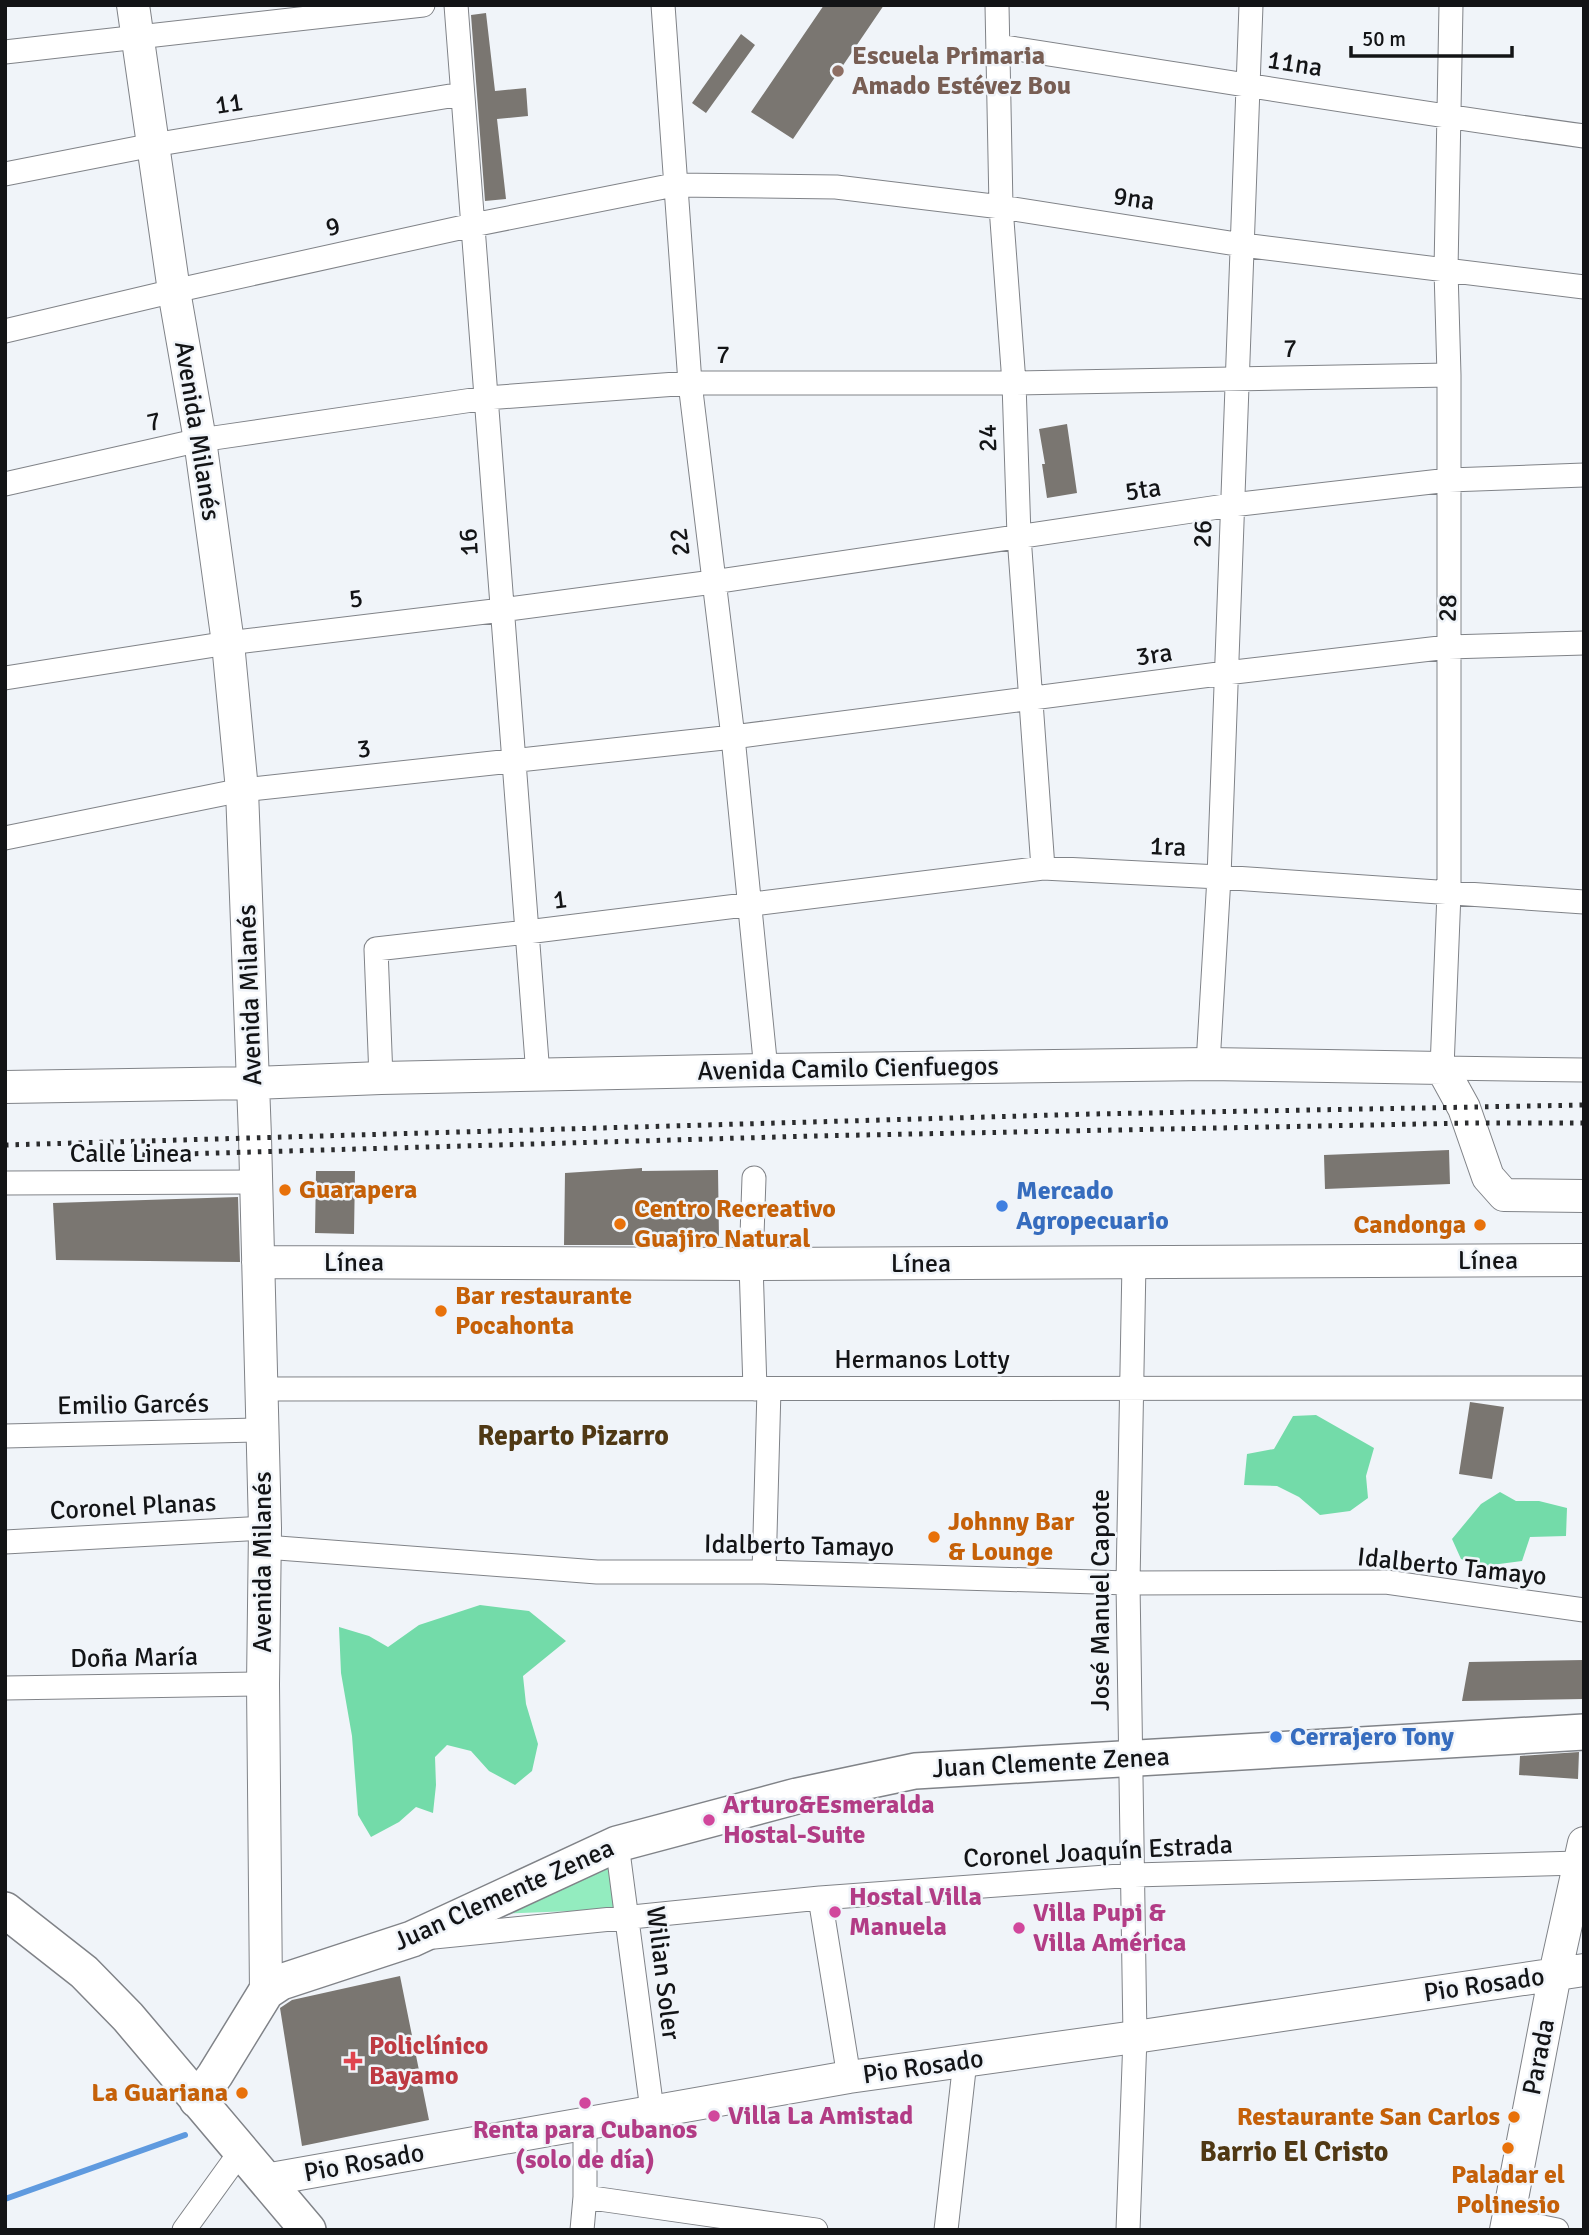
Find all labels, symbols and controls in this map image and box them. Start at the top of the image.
scale bar [1351,14,1512,58]
text: 50 m [1362,26,1406,52]
place label: Escuela Primaria Amado Estévez Bou [852,40,1071,102]
street label: 11na [1265,44,1325,84]
marker: Escuela Primaria Amado Estévez Bou [830,63,846,79]
street label: 11 [213,86,245,122]
street label: 9na [1111,180,1157,218]
street label: 9 [323,210,343,244]
street label: 7 [1283,333,1297,365]
street label: Avenida Milanés [167,339,227,523]
street label: 7 [716,339,730,371]
street label: 7 [144,405,164,439]
street label: 24 [972,423,1004,453]
street label: 5ta [1123,472,1163,508]
street label: 26 [1187,519,1219,549]
street label: 22 [662,526,698,558]
street label: 16 [452,527,486,557]
street label: 5 [347,582,365,616]
street label: 28 [1432,594,1464,622]
street label: 3ra [1134,637,1174,673]
street label: 3 [355,732,373,766]
street label: 1ra [1149,830,1187,864]
street label: 1 [551,883,569,917]
street label: Avenida Milanés [231,904,269,1086]
street label: Avenida Camilo Cienfuegos [697,1050,999,1088]
street label: Calle Linea [70,1138,192,1170]
place label: Guarapera [299,1174,417,1206]
place label: Mercado Agropecuario [1016,1175,1169,1237]
marker: Guarapera [277,1182,293,1198]
place label: Centro Recreativo Guajiro Natural [634,1193,836,1255]
marker: Mercado Agropecuario [994,1198,1010,1214]
place label: Candonga [1354,1209,1466,1241]
marker: Centro Recreativo Guajiro Natural [612,1216,628,1232]
marker: Candonga [1472,1217,1488,1233]
street label: Línea [1458,1245,1518,1277]
street label: Línea [324,1247,384,1279]
street label: Línea [891,1248,951,1280]
place label: Bar restaurante Pocahonta [455,1280,632,1342]
marker: Bar restaurante Pocahonta [433,1303,449,1319]
street label: Hermanos Lotty [834,1344,1010,1376]
street label: Emilio Garcés [57,1388,209,1422]
district label: Reparto Pizarro [477,1419,669,1453]
street label: Avenida Milanés [247,1471,279,1653]
street label: Coronel Planas [49,1487,217,1527]
street label: José Manuel Capote [1085,1489,1117,1711]
place label: Johnny Bar & Lounge [948,1506,1075,1568]
street label: Idalberto Tamayo [704,1528,894,1564]
marker: Johnny Bar & Lounge [926,1529,942,1545]
street label: Idalberto Tamayo [1356,1541,1548,1593]
street label: Doña María [70,1641,198,1675]
place label: Cerrajero Tony [1290,1721,1454,1753]
marker: Cerrajero Tony [1268,1729,1284,1745]
street label: Juan Clemente Zenea [931,1741,1171,1785]
place label: Arturo&Esmeralda Hostal-Suite [723,1789,935,1851]
marker: Arturo&Esmeralda Hostal-Suite [701,1812,717,1828]
street label: Coronel Joaquín Estrada [962,1829,1234,1875]
street label: Juan Clemente Zenea [389,1832,619,1958]
place label: Hostal Villa Manuela [849,1881,982,1943]
place label: Villa Pupi & Villa América [1033,1897,1186,1959]
street label: Wilian Soler [639,1904,687,2042]
marker: Hostal Villa Manuela [827,1904,843,1920]
marker: Villa Pupi & Villa América [1011,1920,1027,1936]
street label: Pio Rosado [1422,1961,1546,2009]
street label: Parada [1516,2016,1562,2098]
place label: Policlínico Bayamo [369,2030,488,2092]
street label: Pio Rosado [861,2043,985,2091]
marker: Policlínico Bayamo [343,2051,363,2071]
place label: La Guariana [91,2077,228,2109]
marker: La Guariana [234,2085,250,2101]
marker: Renta para Cubanos (solo de día) [577,2095,593,2111]
place label: Villa La Amistad [728,2100,913,2132]
place label: Restaurante San Carlos [1237,2101,1500,2133]
marker: Villa La Amistad [706,2108,722,2124]
marker: Restaurante San Carlos [1506,2109,1522,2125]
place label: Renta para Cubanos (solo de día) [473,2114,697,2176]
district label: Barrio El Cristo [1200,2135,1388,2169]
street label: Pio Rosado [301,2137,427,2189]
marker: Paladar el Polinesio [1500,2140,1516,2156]
place label: Paladar el Polinesio [1451,2159,1565,2221]

